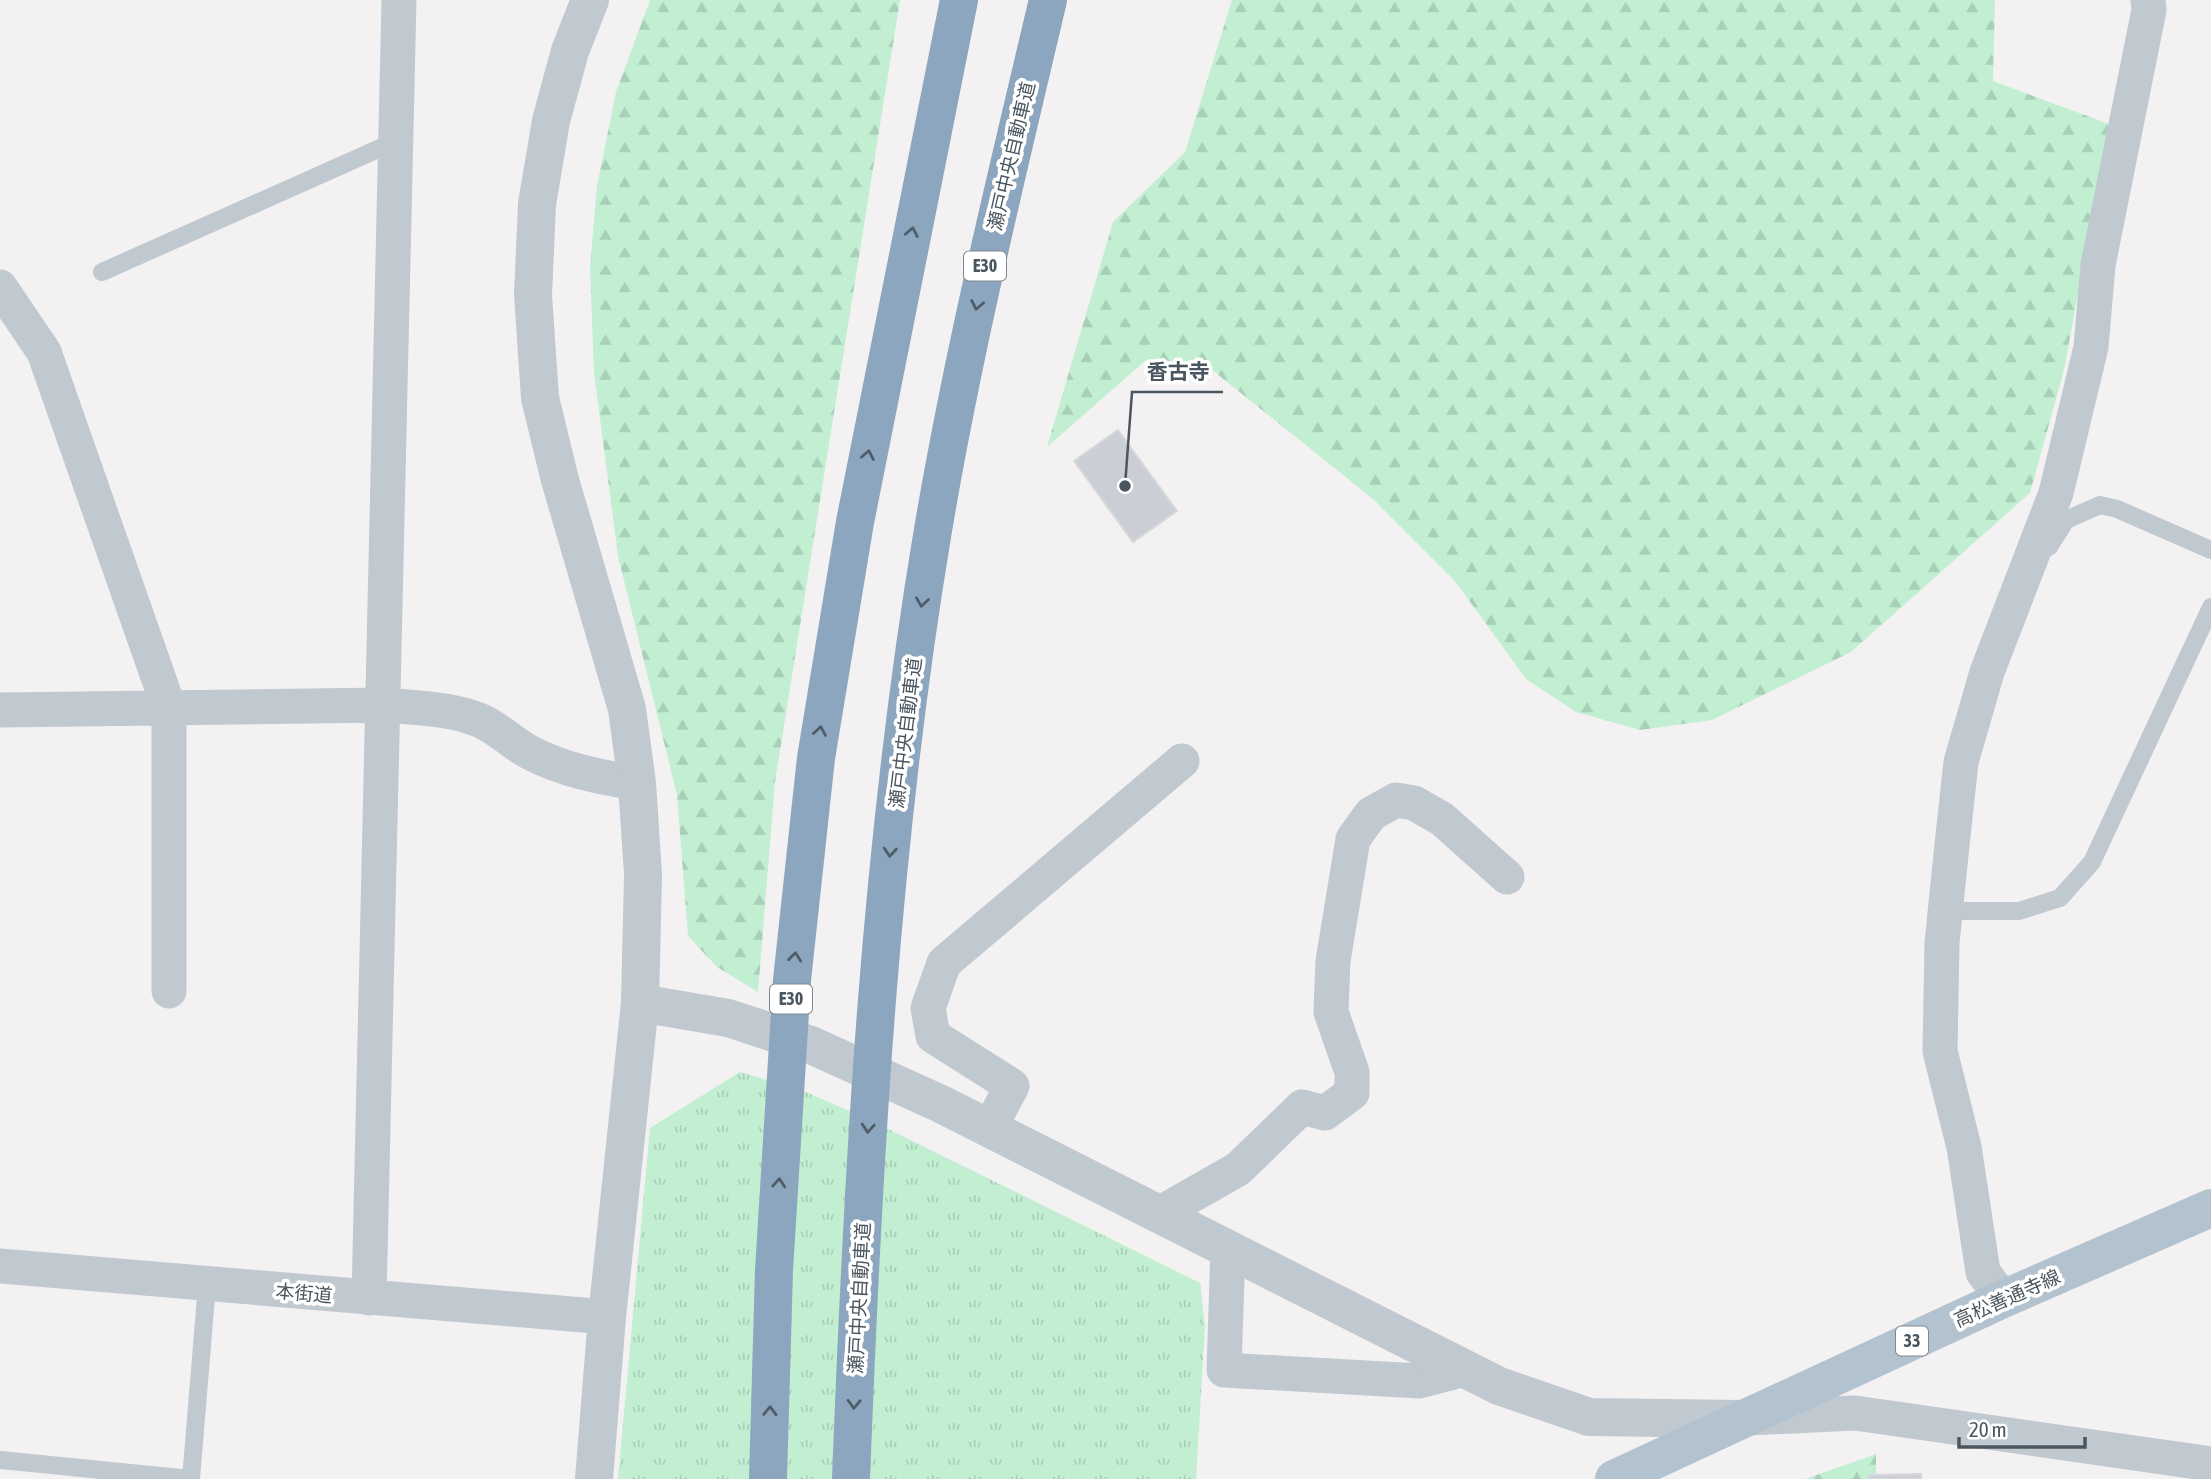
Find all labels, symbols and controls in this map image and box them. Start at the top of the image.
street label: 瀬戸中央自動車道 [983,79,1039,233]
one-way arrow [903,226,918,238]
road number: E30 [964,252,1006,280]
one-way arrow [971,299,986,311]
callout: 香古寺 [1132,350,1223,392]
text: 香古寺 [1147,359,1210,383]
one-way arrow [860,449,875,461]
one-way arrow [915,597,930,608]
street label: 瀬戸中央自動車道 [885,656,925,810]
one-way arrow [812,725,827,737]
one-way arrow [883,847,898,858]
one-way arrow [787,951,802,962]
road number: E30 [770,984,812,1014]
one-way arrow [861,1123,876,1134]
one-way arrow [771,1178,786,1189]
street label: 瀬戸中央自動車道 [844,1222,874,1374]
street label: 高松善通寺線 [1950,1265,2064,1331]
street label: 本街道 [275,1280,333,1306]
road number: 33 [1896,1326,1928,1356]
one-way arrow [846,1399,861,1410]
one-way arrow [762,1405,778,1416]
scale bar [1959,1406,2085,1450]
text: 20 m [1969,1417,2007,1441]

